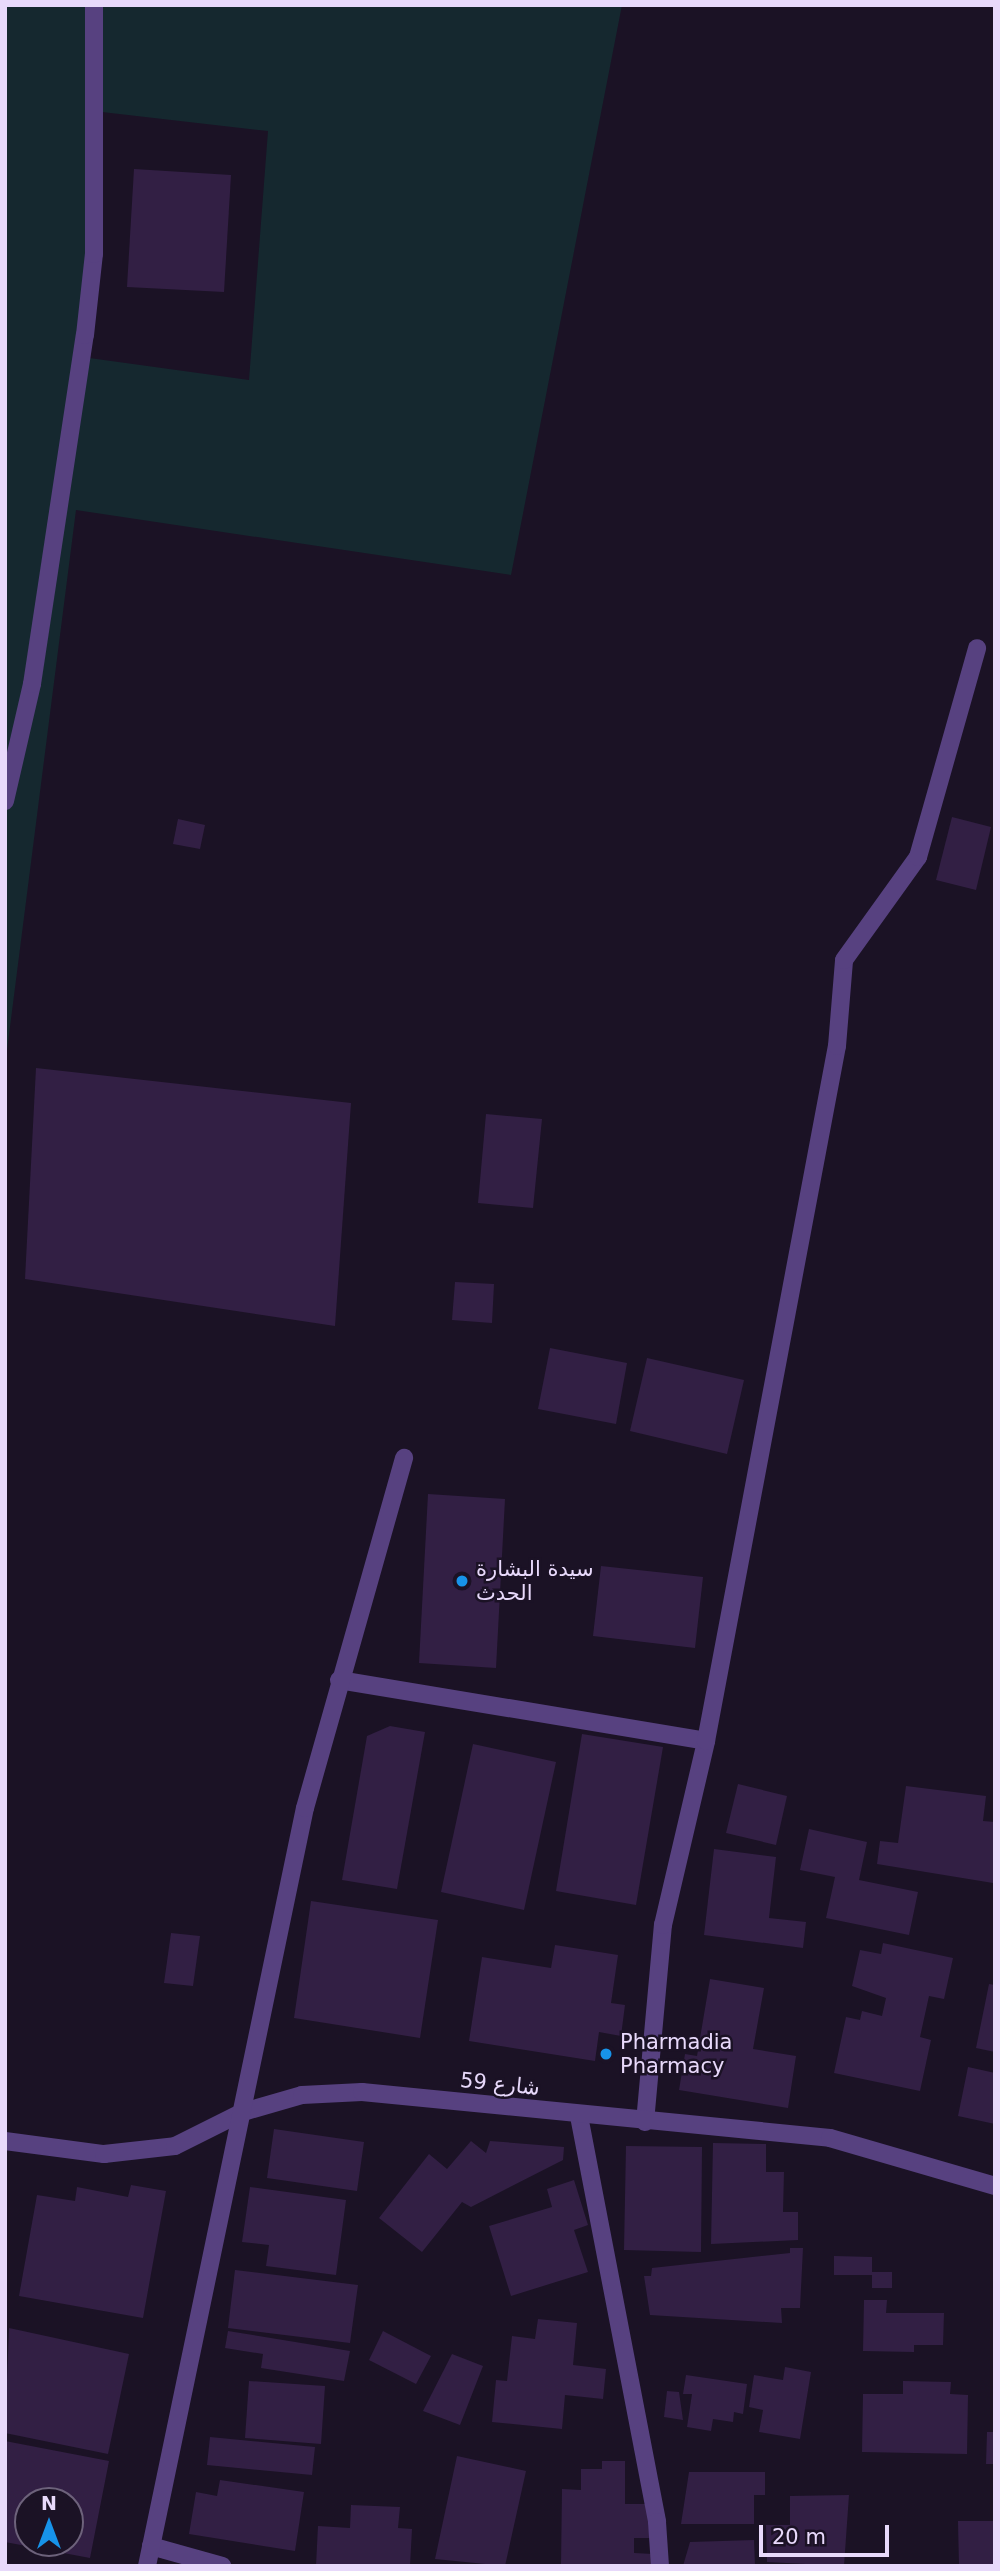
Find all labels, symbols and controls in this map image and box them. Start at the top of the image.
place label: سيدة البشارة الحدث [476,1556,593,1606]
marker: سيدة البشارة الحدث [454,1573,470,1589]
place label: Pharmadia Pharmacy [620,2029,732,2079]
marker: Pharmadia Pharmacy [598,2046,614,2062]
street label: شارع 59 [459,2067,541,2101]
north arrow [14,2487,84,2557]
text: N [41,2492,57,2514]
scale bar [762,2512,892,2556]
text: 20 m [772,2525,826,2549]

